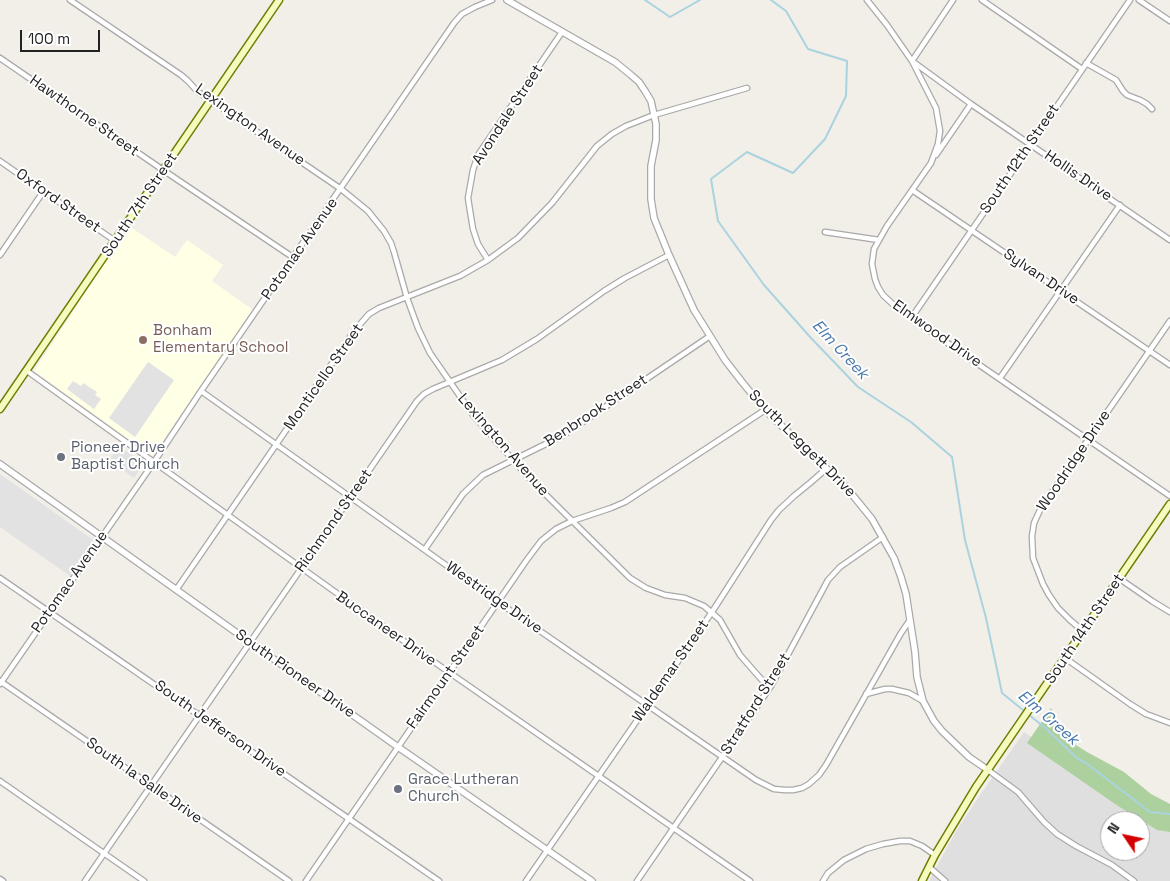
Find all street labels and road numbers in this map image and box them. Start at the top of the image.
street label: Avondale Street [469,61,547,169]
street label: Hawthorne Street [26,72,142,160]
street label: Lexington Avenue [192,80,308,170]
street label: South 12th Street [977,101,1063,217]
street label: Hollis Drive [1041,147,1115,205]
street label: South 7th Street [98,149,182,261]
street label: Oxford Street [12,165,104,237]
street label: Potomac Avenue [258,194,342,304]
street label: Sylvan Drive [1000,245,1082,309]
street label: Elmwood Drive [889,297,985,371]
street label: Monticello Street [280,320,368,434]
street label: Benbrook Street [541,371,651,451]
street label: South Leggett Drive [745,387,859,501]
street label: Lexington Avenue [454,390,552,500]
street label: Woodridge Drive [1033,407,1115,515]
street label: Richmond Street [292,466,376,576]
street label: Potomac Avenue [28,527,112,637]
street label: Westridge Drive [442,558,546,638]
street label: South 14th Street [1041,570,1129,688]
street label: Buccaneer Drive [332,588,440,670]
street label: Waldemar Street [629,616,713,726]
street label: Fairmount Street [403,622,489,732]
street label: South Pioneer Drive [232,626,358,722]
street label: Stratford Street [718,650,794,758]
street label: South Jefferson Drive [151,677,289,781]
street label: South la Salle Drive [82,734,206,828]

